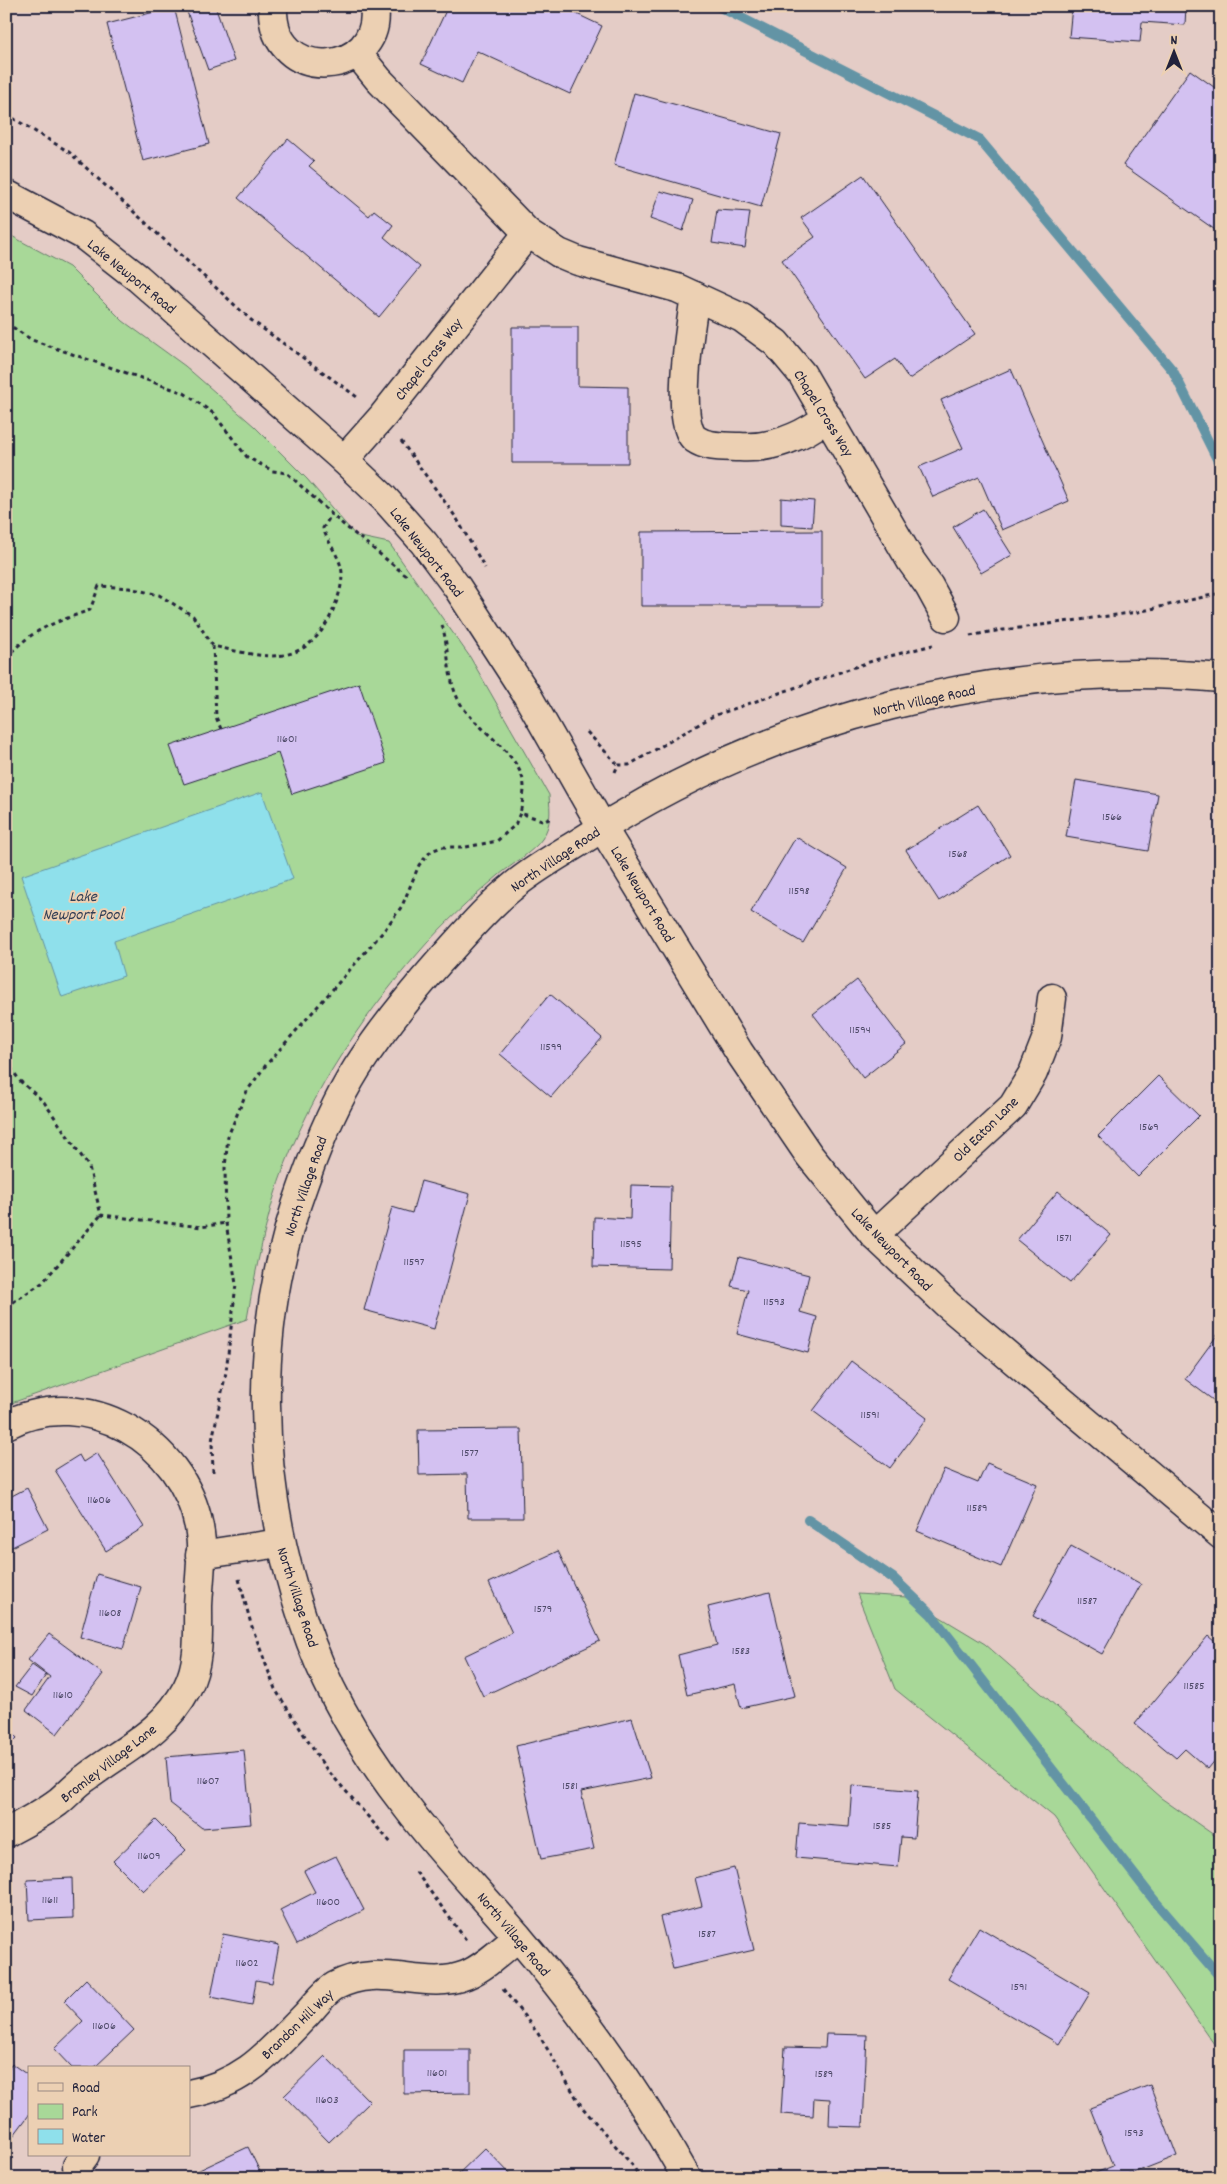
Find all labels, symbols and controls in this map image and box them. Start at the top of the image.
north arrow [1150,28,1200,78]
text: N [1171,31,1178,51]
street label: Lake Newport Road [81,235,180,320]
street label: Chapel Cross Way [390,314,469,406]
street label: Chapel Cross Way [787,366,858,463]
street label: Lake Newport Road [383,503,468,603]
street label: North Village Road [871,680,978,724]
house number: 11601 [277,731,297,748]
house number: 1566 [1102,809,1122,826]
street label: North Village Road [507,822,605,899]
street label: Lake Newport Road [604,843,679,947]
house number: 1568 [949,846,968,863]
house number: 11598 [788,883,810,900]
water label: Lake Newport Pool [43,886,124,927]
house number: 11594 [849,1022,871,1039]
house number: 11599 [540,1039,562,1056]
street label: Old Eaton Lane [948,1092,1025,1169]
house number: 1569 [1139,1119,1159,1136]
street label: North Village Road [280,1134,334,1240]
street label: Lake Newport Road [845,1203,936,1297]
house number: 1571 [1056,1230,1072,1247]
house number: 11595 [620,1236,642,1253]
house number: 11597 [404,1254,425,1271]
house number: 11593 [763,1294,785,1311]
house number: 11591 [861,1407,879,1424]
house number: 1577 [461,1445,479,1462]
house number: 11606 [87,1492,111,1509]
house number: 11589 [966,1500,988,1517]
street label: North Village Road [270,1545,323,1651]
house number: 11587 [1077,1593,1098,1610]
house number: 1579 [534,1601,552,1618]
house number: 11608 [99,1605,121,1622]
house number: 1583 [732,1643,750,1660]
house number: 11585 [1183,1678,1205,1695]
house number: 11610 [53,1687,73,1704]
street label: Bromley Village Lane [56,1720,162,1809]
house number: 11607 [197,1773,220,1790]
house number: 1581 [562,1778,578,1795]
house number: 1585 [873,1818,891,1835]
house number: 11609 [137,1848,161,1865]
street label: North Village Road [471,1888,554,1982]
house number: 11611 [42,1892,58,1909]
house number: 11600 [316,1894,340,1911]
house number: 1587 [698,1926,716,1943]
house number: 11602 [236,1955,258,1972]
house number: 1591 [1011,1979,1027,1996]
street label: Brandon Hill Way [257,1984,340,2066]
house number: 11606 [92,2018,116,2035]
house number: 11601 [427,2065,447,2082]
legend [28,2066,190,2156]
house number: 1589 [815,2066,833,2083]
text: Road [72,2078,100,2100]
house number: 11603 [315,2092,339,2109]
text: Park [72,2102,98,2124]
house number: 1593 [1124,2125,1144,2142]
text: Water [72,2128,106,2150]

